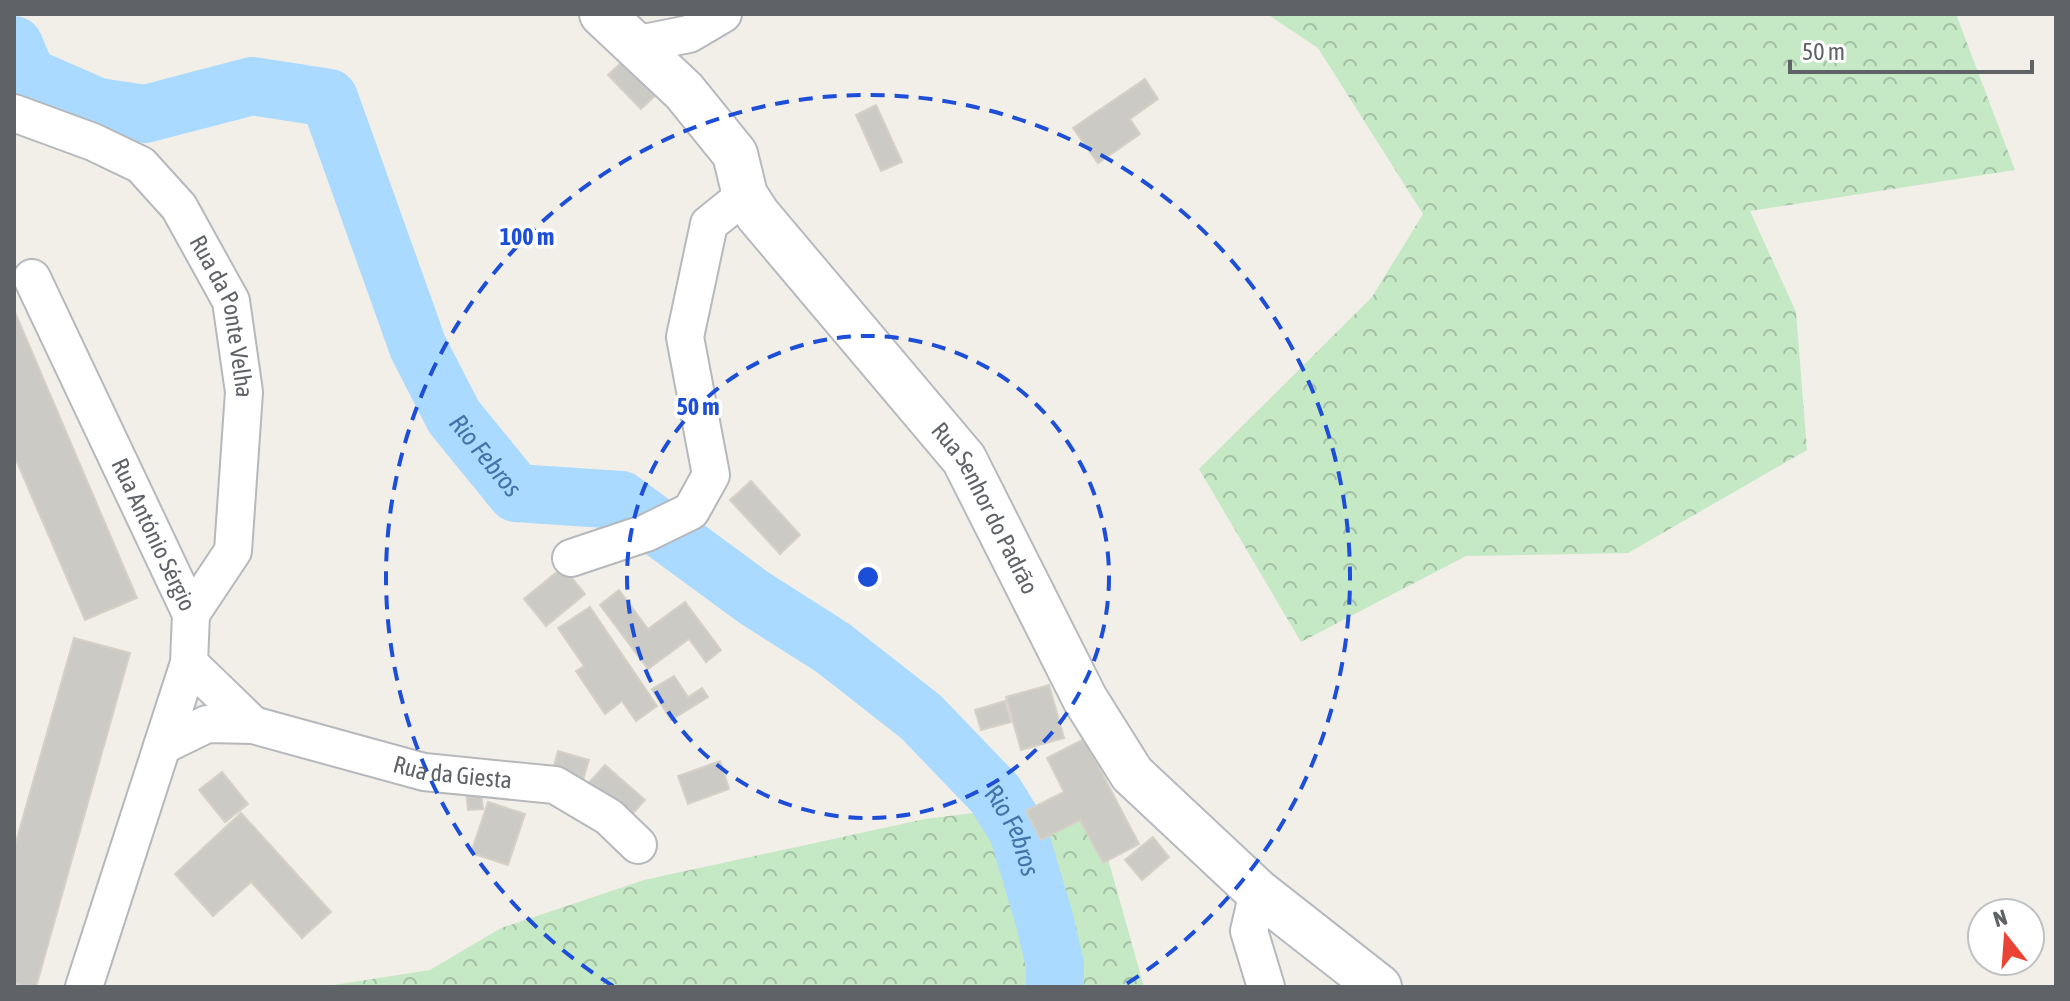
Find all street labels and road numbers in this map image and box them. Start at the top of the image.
street label: Rua da Ponte Velha [184,231,258,399]
street label: Rua Senhor do Padrão [926,417,1044,598]
street label: Rua António Sérgio [106,454,202,615]
street label: Rua da Giesta [390,750,513,794]

